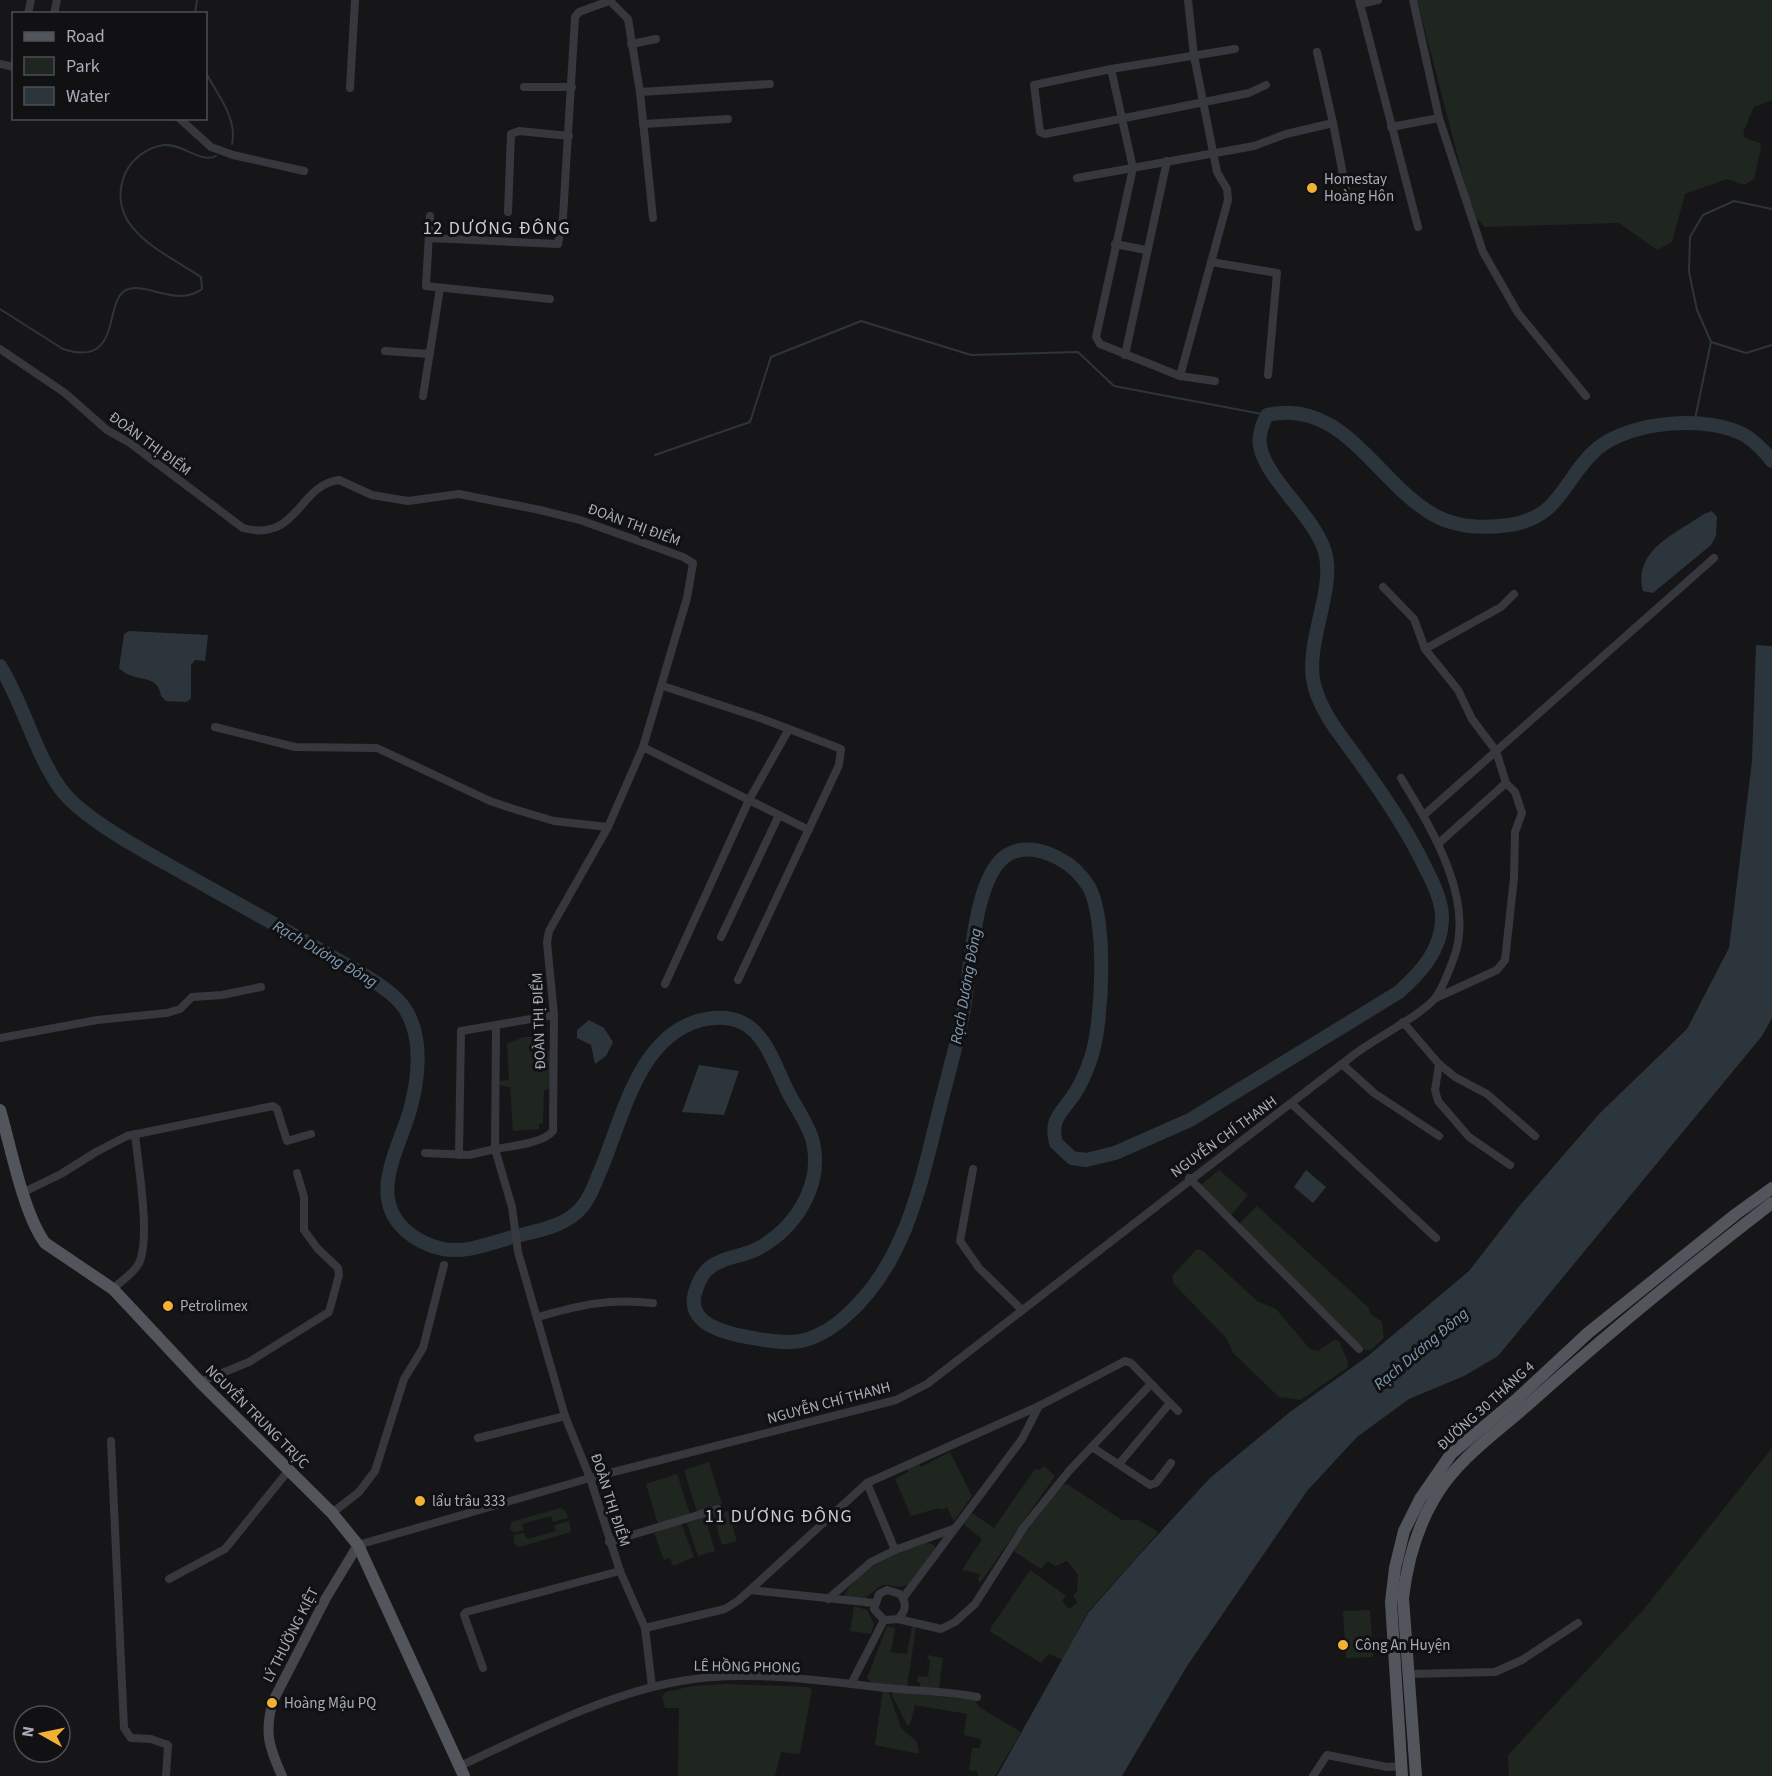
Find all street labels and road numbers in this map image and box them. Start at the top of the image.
street label: ĐOÀN THỊ ĐIỂM [104,407,196,481]
street label: ĐOÀN THỊ ĐIỂM [585,499,683,551]
street label: ĐOÀN THỊ ĐIỂM [527,972,551,1070]
street label: NGUYỄN CHÍ THANH [1166,1091,1282,1183]
street label: ĐƯỜNG 30 THÁNG 4 [1433,1356,1540,1456]
street label: NGUYỄN TRUNG TRỰC [200,1360,314,1474]
street label: NGUYỄN CHÍ THANH [765,1376,893,1430]
street label: ĐOÀN THỊ ĐIỂM [585,1451,635,1549]
street label: LÝ THƯỜNG KIỆT [258,1584,324,1686]
street label: LÊ HỒNG PHONG [693,1656,801,1678]

